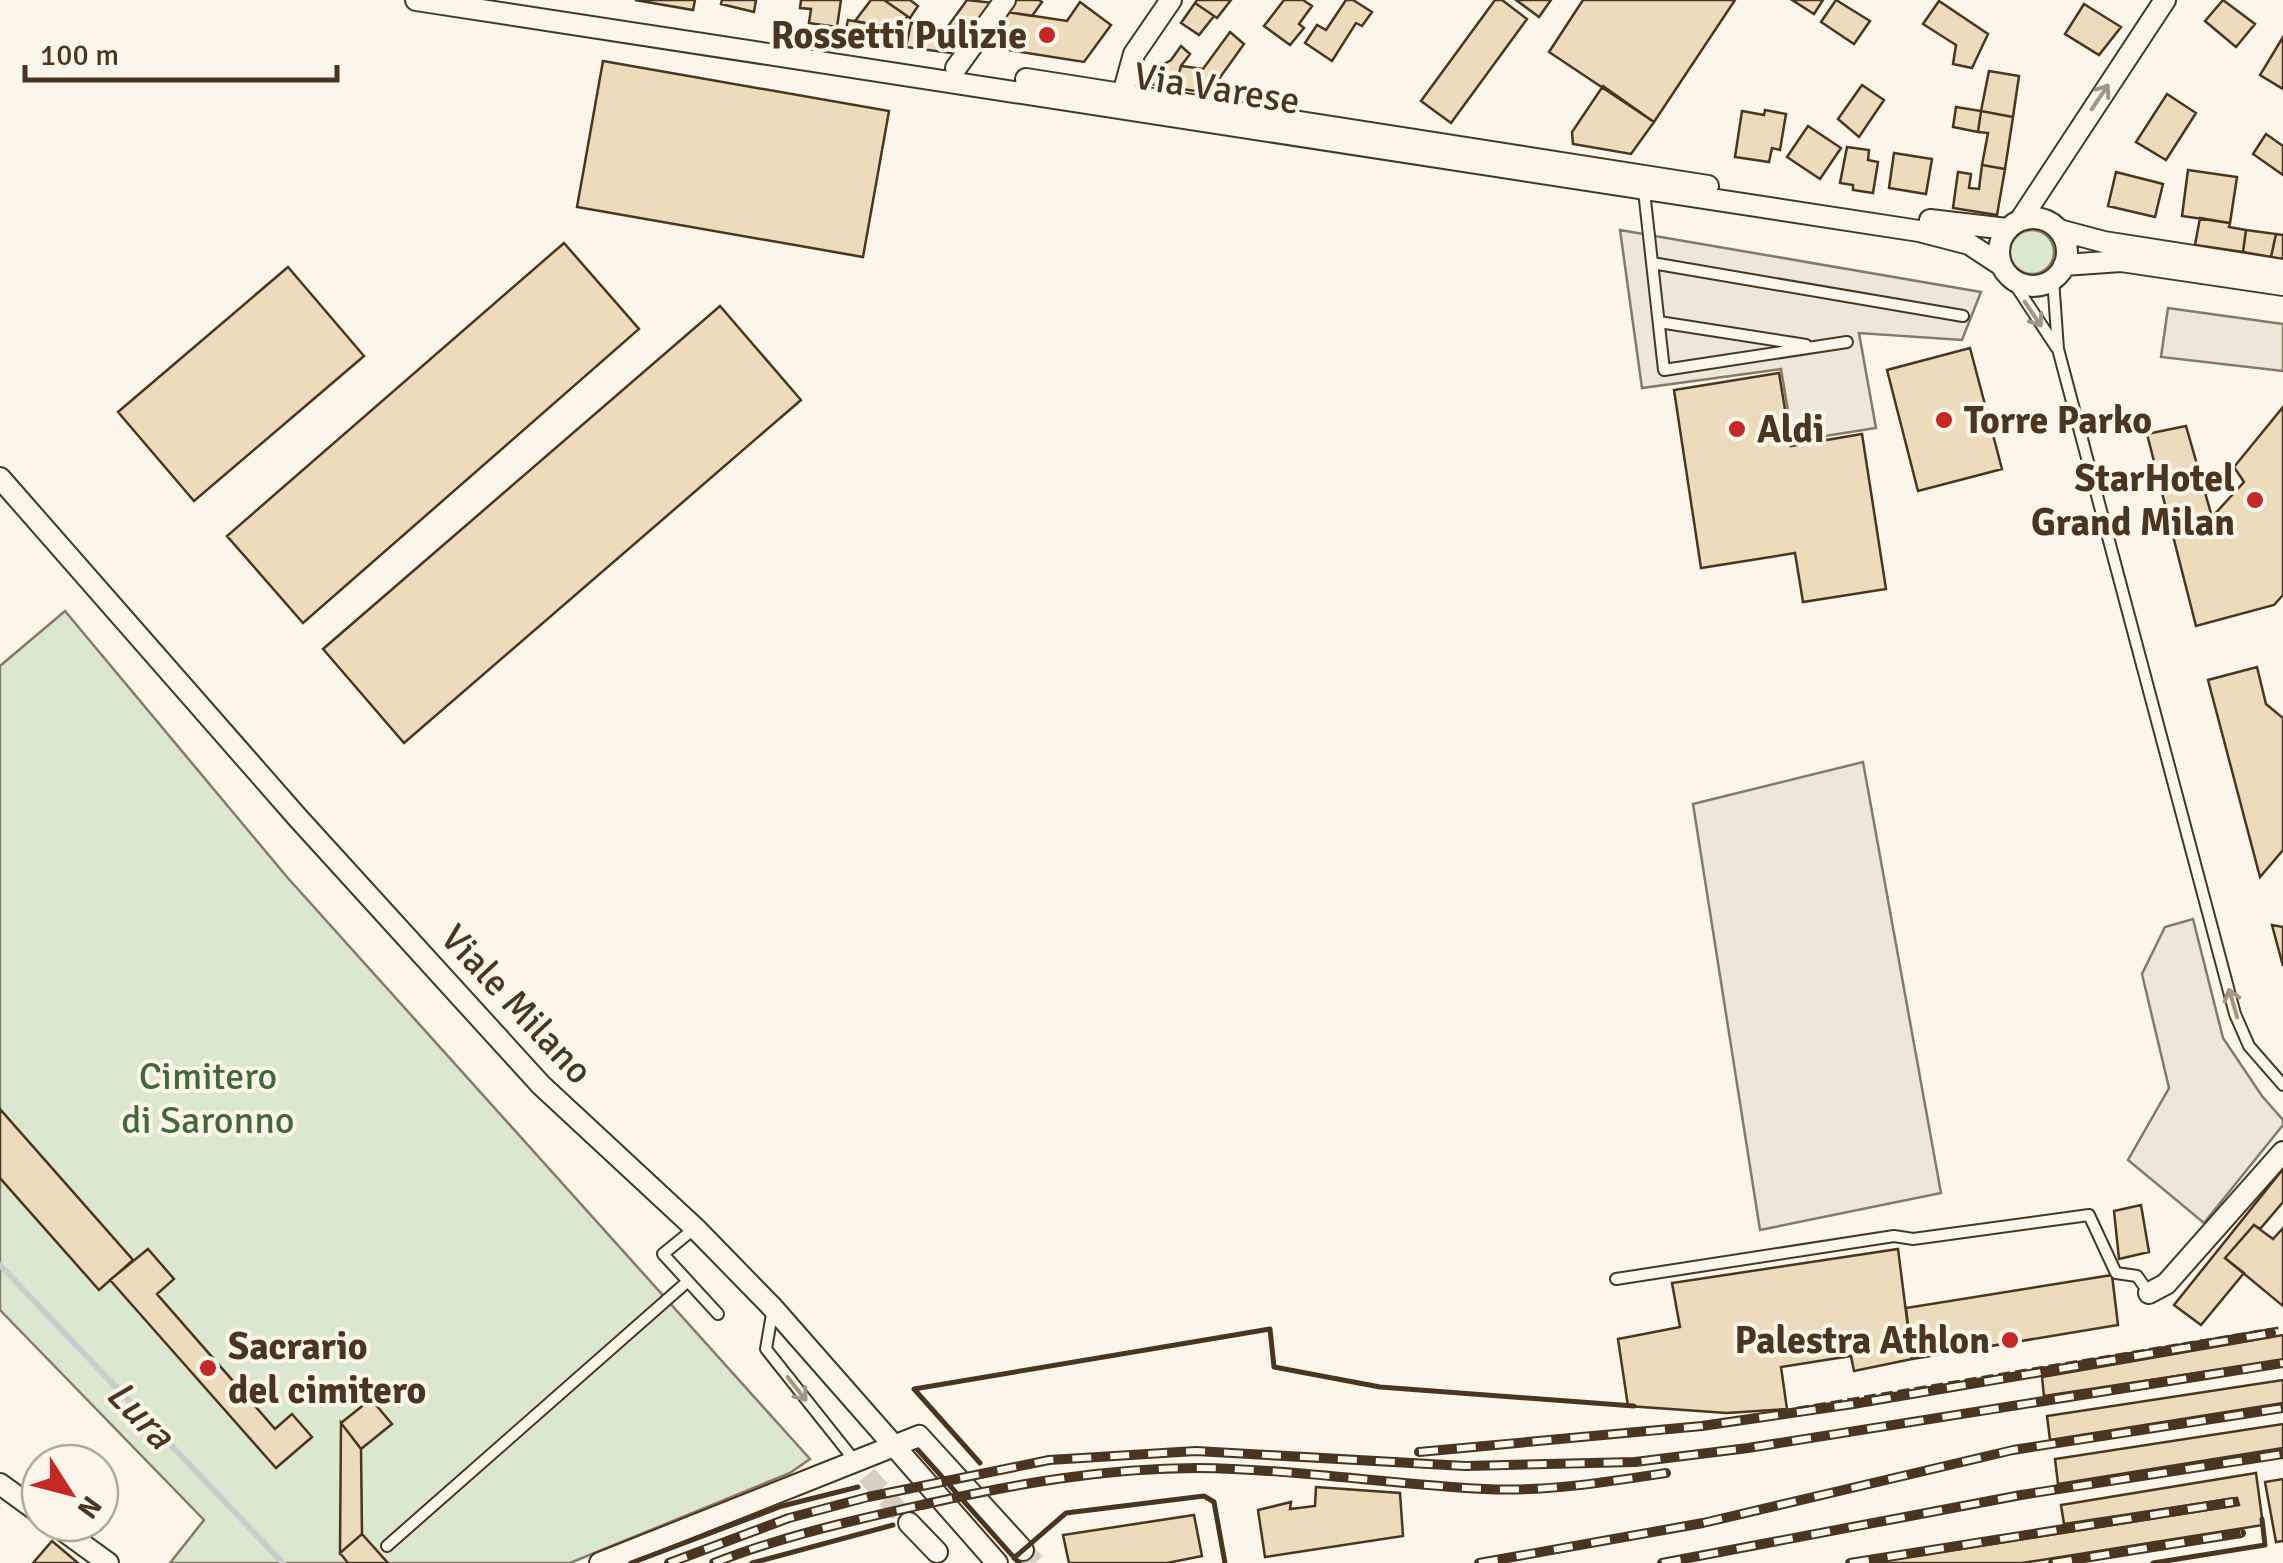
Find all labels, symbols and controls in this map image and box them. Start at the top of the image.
place label: Rossetti Pulizie [771,12,1027,59]
scale bar [25,20,338,82]
marker: Rossetti Pulizie [1036,24,1058,46]
text: 100 m [40,37,119,74]
street label: Via Varese [1131,52,1303,125]
one-way arrow [2089,83,2110,111]
one-way arrow [2023,299,2044,327]
place label: Torre Parko [1964,397,2152,444]
place label: Aldi [1757,406,1824,453]
marker: Torre Parko [1933,409,1955,431]
marker: Aldi [1726,418,1748,440]
place label: StarHotel Grand Milan [2031,455,2235,546]
marker: StarHotel Grand Milan [2244,489,2266,511]
street label: Viale Milano [431,915,603,1094]
one-way arrow [2223,988,2241,1020]
park label: Cimitero di Saronno [121,1053,295,1144]
place label: Palestra Athlon [1734,1317,1990,1364]
place label: Sacrario del cimitero [228,1323,426,1414]
marker: Palestra Athlon [1999,1329,2021,1351]
marker: Sacrario del cimitero [197,1357,219,1379]
water label: Lura [96,1370,186,1461]
one-way arrow [786,1375,808,1401]
north arrow [20,1443,120,1543]
text: N [70,1489,109,1525]

